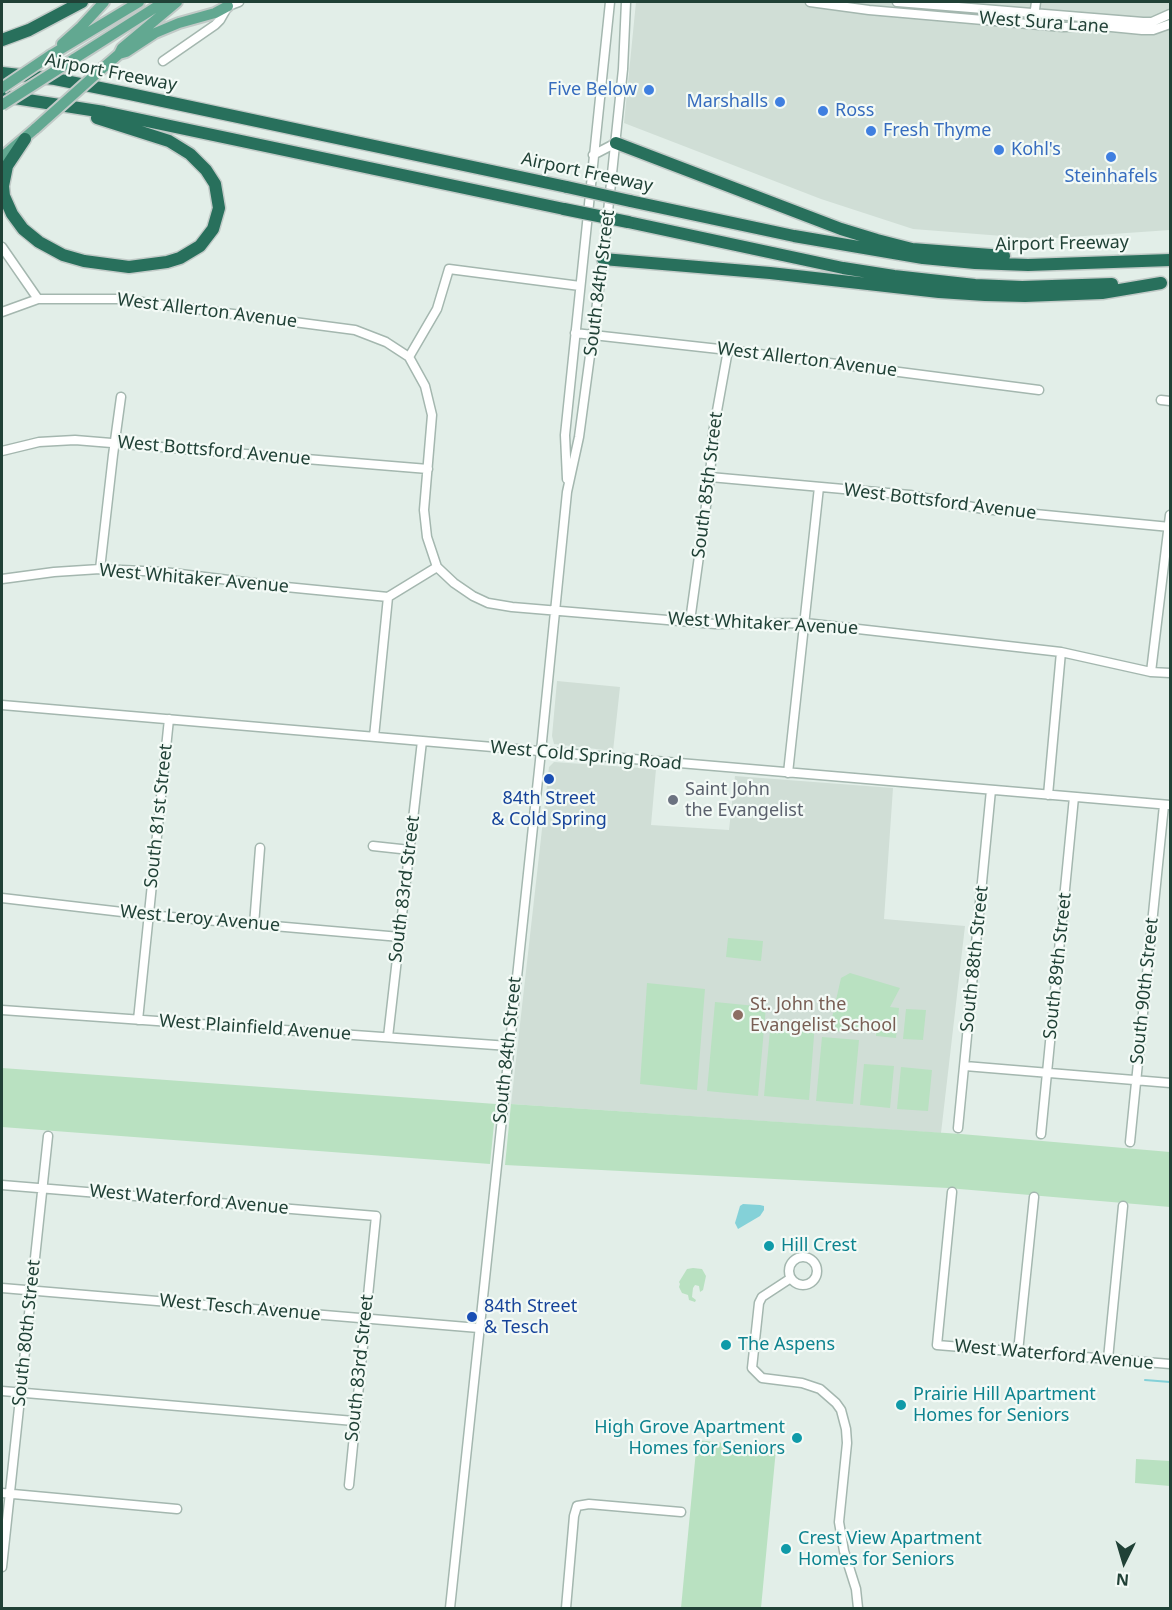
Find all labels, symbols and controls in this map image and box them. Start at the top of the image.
street label: West Sura Lane [978,8,1110,38]
street label: Airport Freeway [43,50,179,96]
place label: Five Below [548,79,637,101]
marker: Five Below [642,83,656,97]
place label: Marshalls [686,91,768,113]
marker: Marshalls [773,95,787,109]
place label: Ross [835,100,874,122]
marker: Ross [816,104,830,118]
place label: Fresh Thyme [883,120,991,142]
marker: Fresh Thyme [864,124,878,138]
place label: Kohl's [1011,139,1061,161]
marker: Kohl's [992,143,1006,157]
street label: Airport Freeway [519,149,655,197]
marker: Steinhafels [1104,150,1118,164]
place label: Steinhafels [1064,166,1158,188]
street label: South 84th Street [580,209,620,357]
street label: Airport Freeway [995,232,1129,256]
street label: West Allerton Avenue [116,289,298,333]
street label: West Allerton Avenue [716,338,898,382]
street label: South 85th Street [688,411,728,559]
street label: West Bottsford Avenue [117,432,311,470]
street label: West Bottsford Avenue [843,479,1037,525]
street label: West Whitaker Avenue [98,560,290,598]
street label: West Whitaker Avenue [667,608,859,640]
street label: West Cold Spring Road [489,737,683,775]
street label: South 81st Street [141,743,177,889]
marker: 84th Street & Cold Spring [542,772,556,786]
place label: Saint John the Evangelist [685,779,803,822]
place label: 84th Street & Cold Spring [491,788,607,830]
marker: Saint John the Evangelist [666,793,680,807]
street label: South 83rd Street [385,814,425,964]
street label: South 88th Street [957,885,993,1033]
street label: South 89th Street [1040,892,1076,1040]
street label: West Leroy Avenue [119,901,281,937]
street label: South 90th Street [1127,917,1163,1065]
street label: South 84th Street [490,976,526,1124]
place label: St. John the Evangelist School [750,994,897,1036]
marker: St. John the Evangelist School [731,1008,745,1022]
street label: West Plainfield Avenue [158,1011,352,1045]
street label: West Waterford Avenue [88,1181,290,1219]
place label: Hill Crest [781,1235,857,1257]
marker: Hill Crest [762,1239,776,1253]
street label: South 80th Street [9,1259,45,1407]
street label: West Tesch Avenue [159,1290,321,1326]
street label: South 83rd Street [342,1293,378,1443]
place label: 84th Street & Tesch [484,1296,577,1338]
marker: 84th Street & Tesch [465,1310,479,1324]
place label: The Aspens [738,1334,835,1356]
street label: West Waterford Avenue [953,1336,1155,1374]
marker: The Aspens [719,1338,733,1352]
place label: Prairie Hill Apartment Homes for Seniors [913,1384,1096,1426]
marker: Prairie Hill Apartment Homes for Seniors [894,1398,908,1412]
place label: High Grove Apartment Homes for Seniors [594,1417,785,1460]
marker: High Grove Apartment Homes for Seniors [790,1431,804,1445]
place label: Crest View Apartment Homes for Seniors [798,1528,982,1570]
north arrow [1094,1532,1154,1592]
marker: Crest View Apartment Homes for Seniors [779,1542,793,1556]
text: N [1115,1568,1130,1591]

